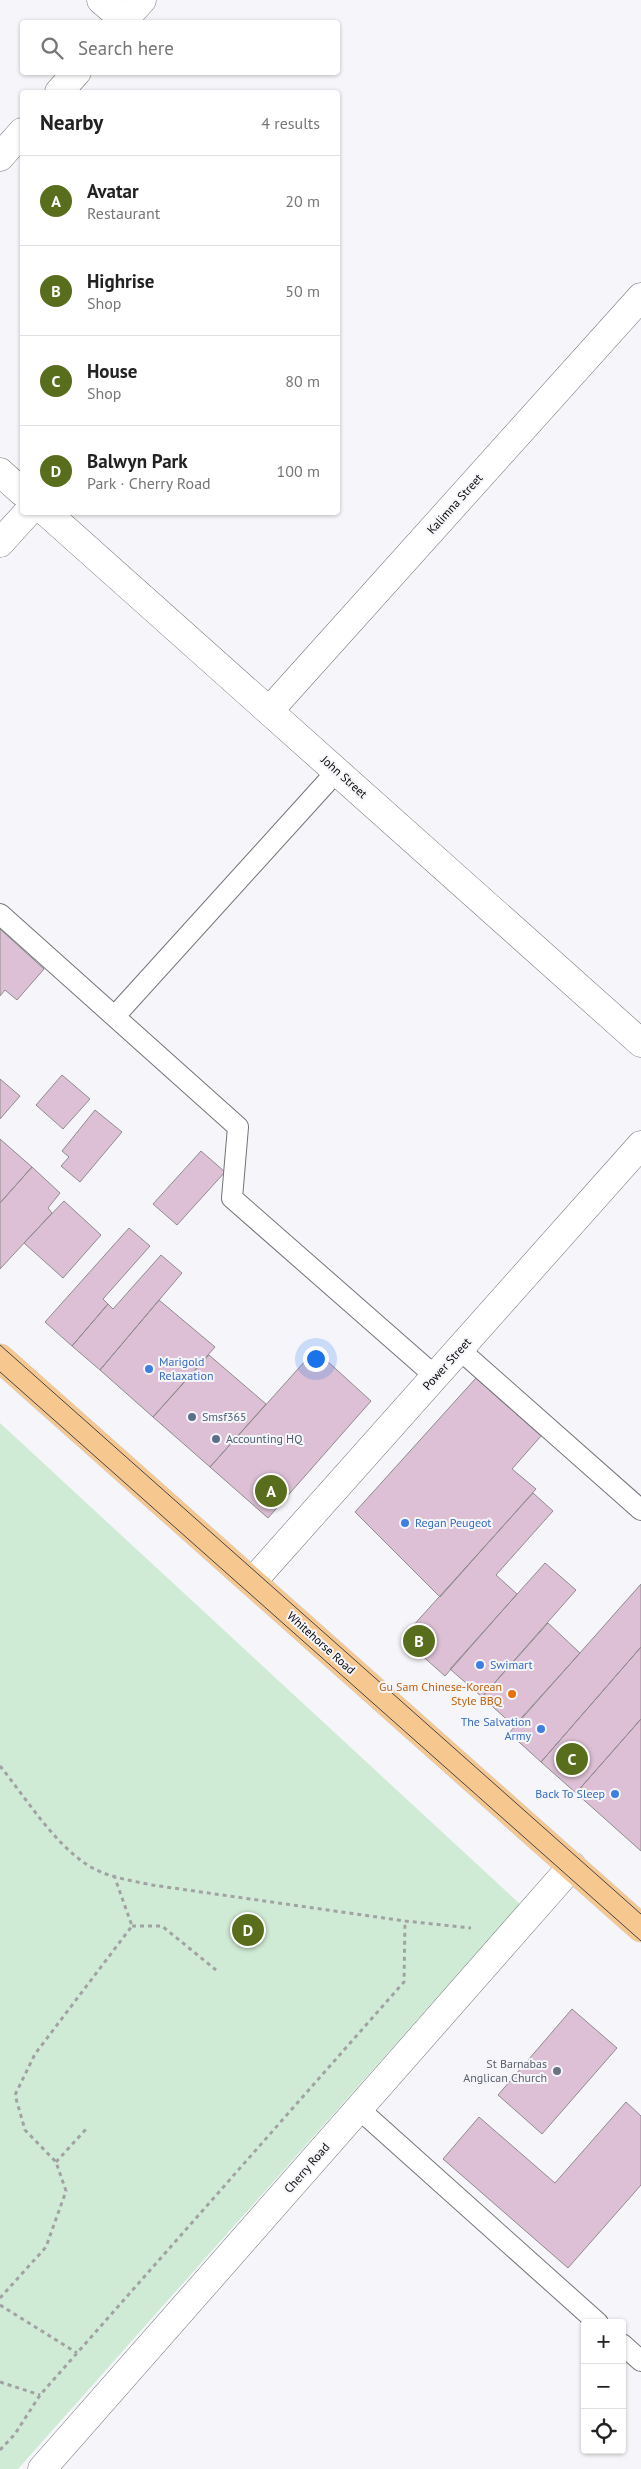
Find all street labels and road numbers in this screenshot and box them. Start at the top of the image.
street label: Kalimna Street [424,470,486,537]
street label: John Street [317,751,370,801]
street label: Power Street [419,1334,474,1393]
street label: Whitehorse Road [284,1608,359,1677]
street label: Cherry Road [281,2140,332,2196]

